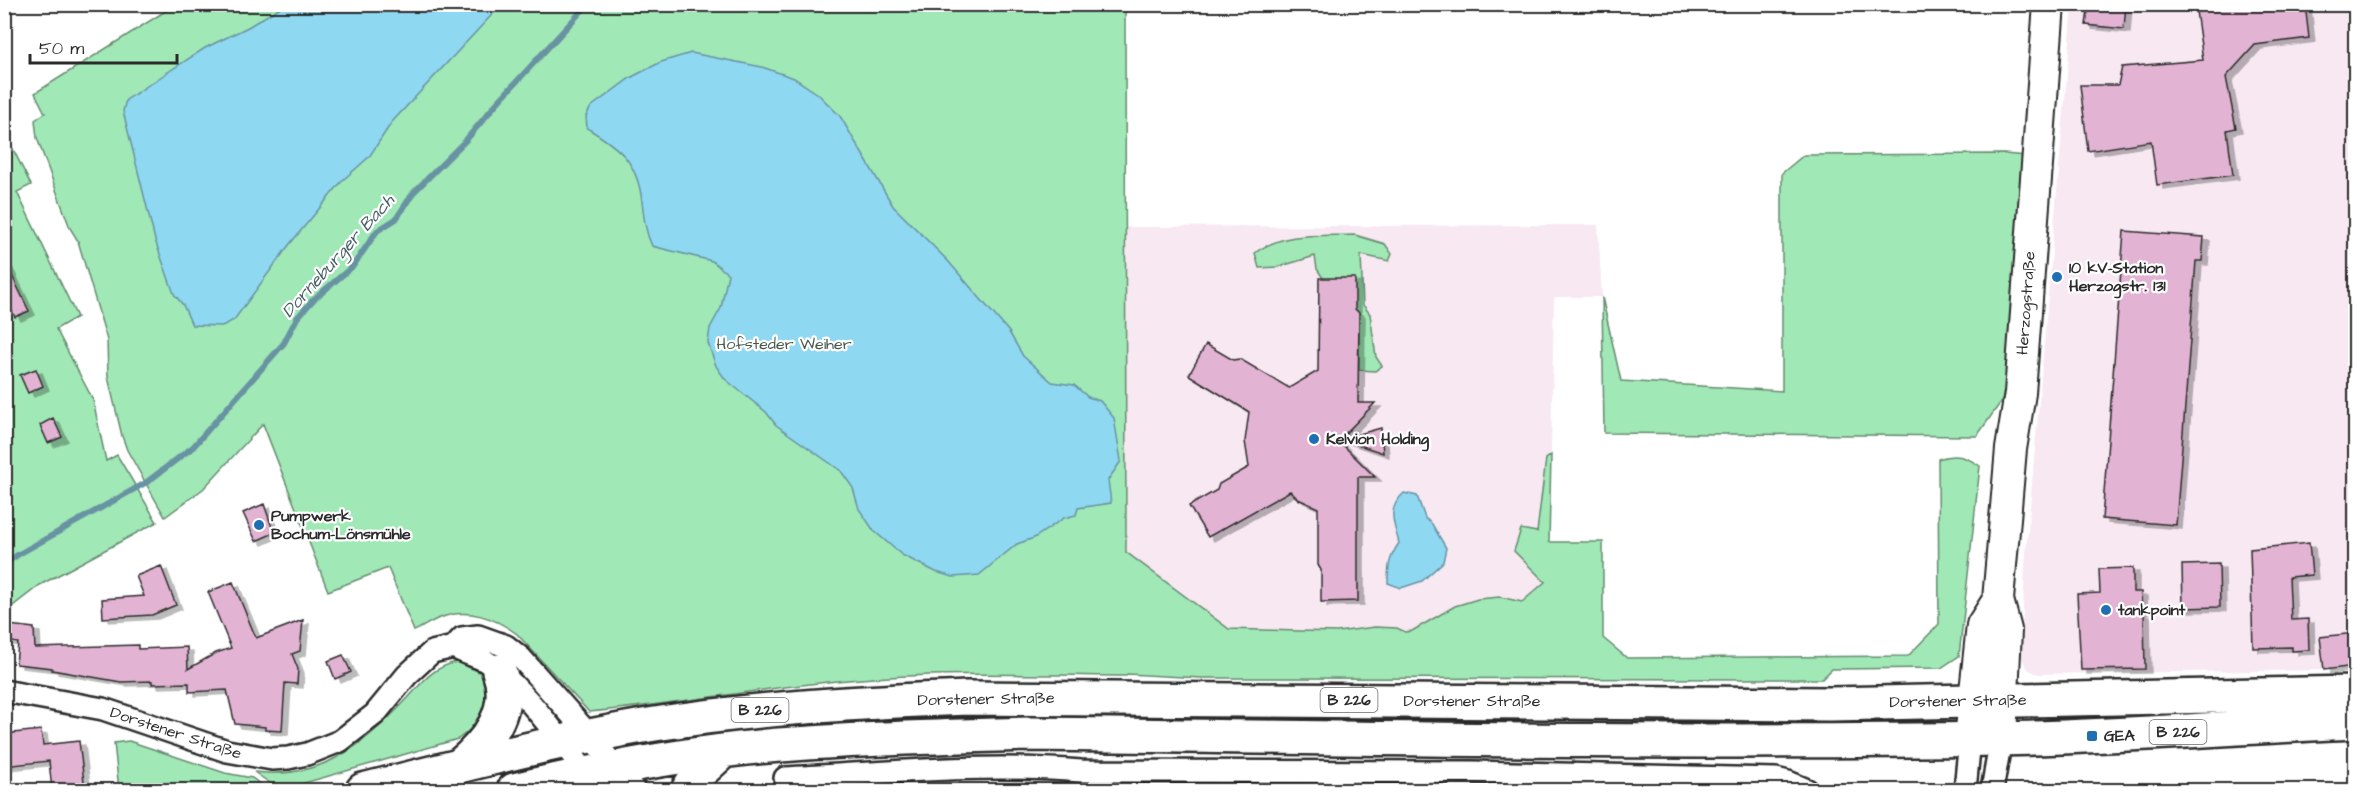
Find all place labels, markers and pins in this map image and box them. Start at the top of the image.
place label: 10 kV-Station Herzogstr. 131 [2069,257,2167,299]
marker: 10 kV-Station Herzogstr. 131 [2050,270,2064,284]
place label: Kelvion Holding [1326,428,1430,452]
marker: Kelvion Holding [1307,432,1321,446]
place label: Pumpwerk Bochum-Lönsmühle [271,505,411,545]
marker: Pumpwerk Bochum-Lönsmühle [252,518,266,532]
place label: tankpoint [2117,599,2186,621]
marker: tankpoint [2099,603,2113,617]
place label: GEA [2104,725,2136,747]
marker: GEA [2085,729,2099,743]

